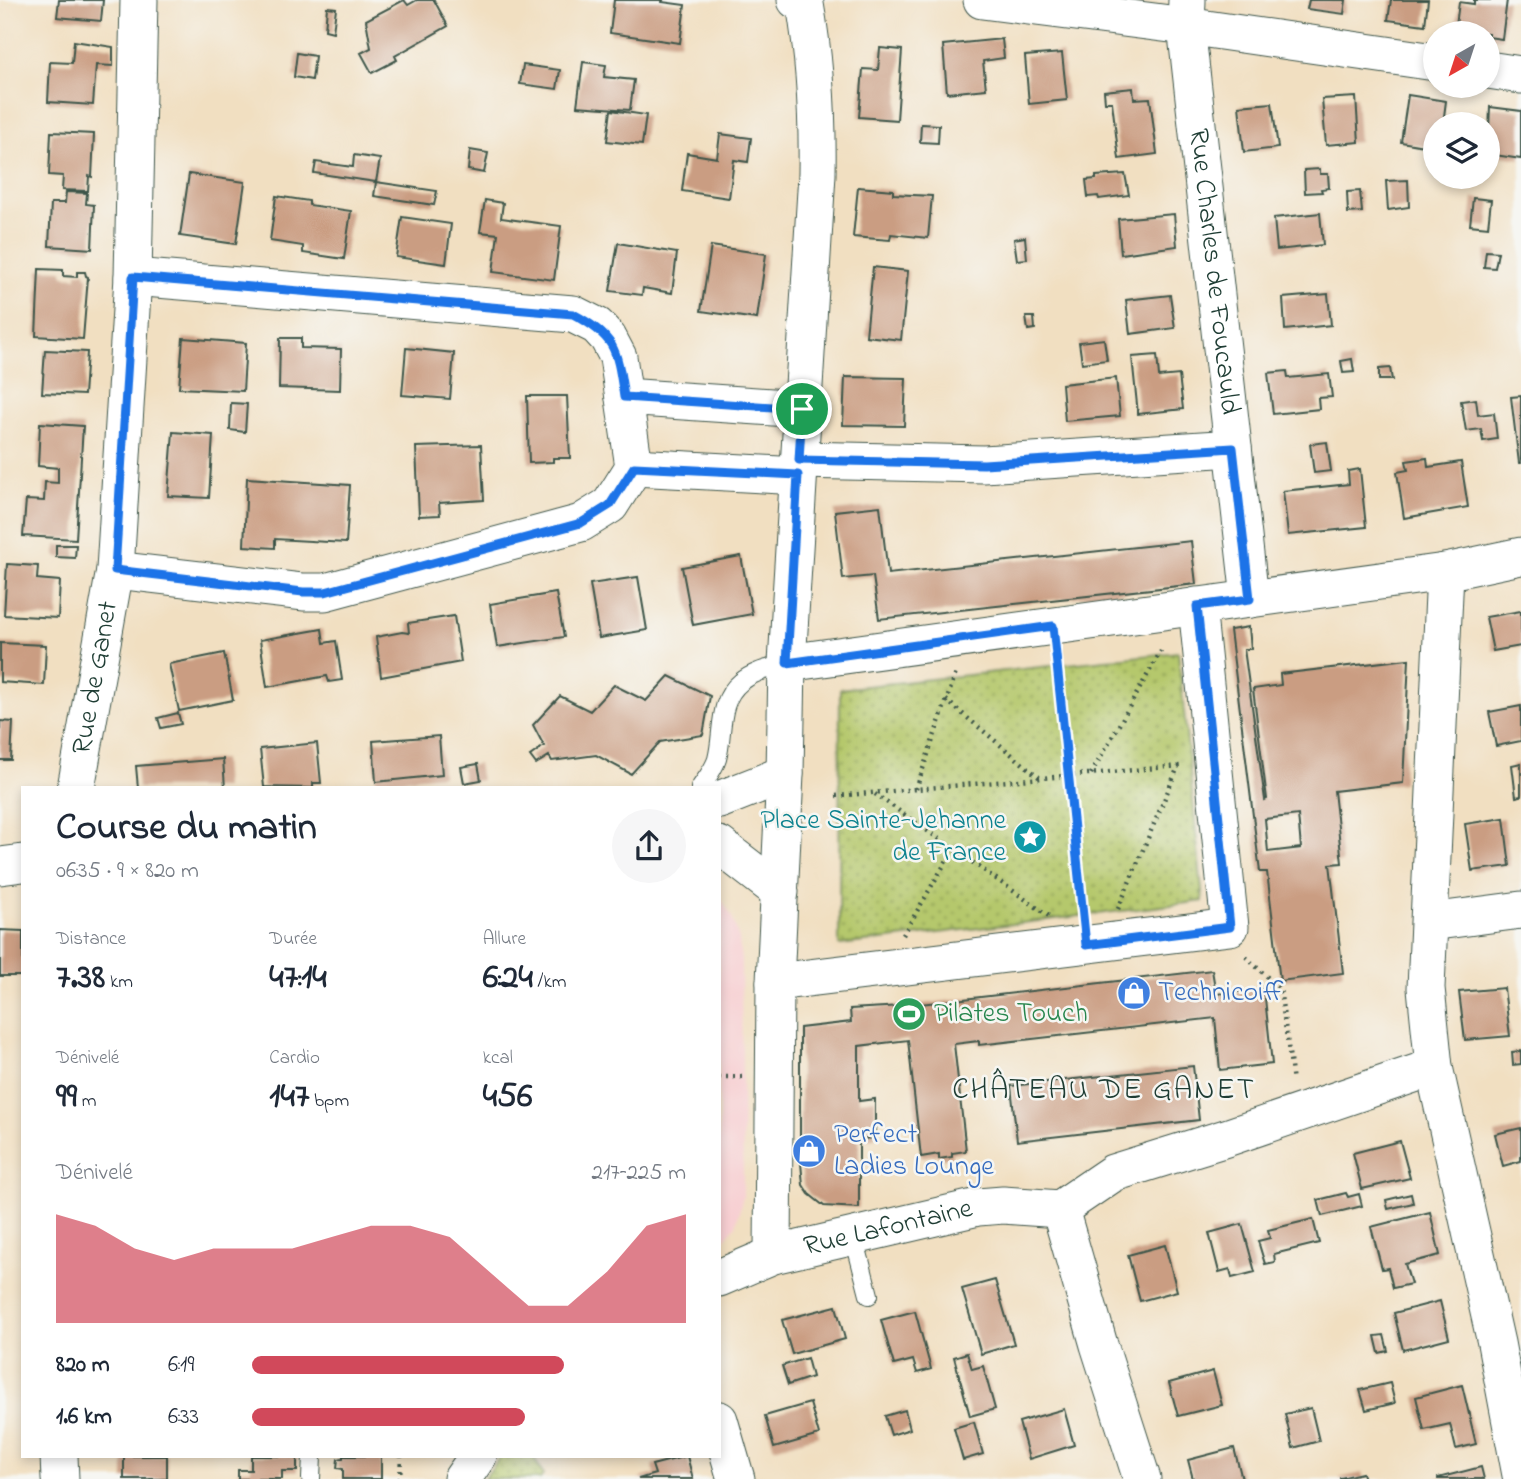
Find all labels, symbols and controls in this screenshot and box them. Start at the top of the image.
north arrow [1423,21,1500,98]
map controls [1423,21,1500,189]
button: layers [1423,112,1500,189]
street label: Rue Charles de Foucauld [1177,126,1250,417]
pin [772,379,832,439]
icon: arrive [783,390,821,428]
street label: Rue de Ganet [62,598,130,758]
text: Course du matin [56,801,317,857]
place label: Place Sainte-Jehanne de France [760,801,1006,874]
button: share [612,809,686,883]
place icon: Place Sainte-Jehanne de France [1011,818,1049,856]
text: 06:35 · 9 × 820 m [56,855,199,888]
text: Distance [56,926,126,953]
text: Durée [269,926,317,953]
text: Allure [483,926,526,953]
text: 7.38 [56,953,105,1004]
text: 47:14 [269,953,327,1004]
text: 6:24 [483,953,533,1004]
text: km [105,969,133,996]
text: /km [533,969,567,996]
place label: Technicoiff [1158,973,1284,1014]
shop icon: Technicoiff [1115,974,1153,1012]
place label: Pilates Touch [934,994,1088,1035]
sports icon: Pilates Touch [890,995,928,1033]
text: Dénivelé [56,1045,119,1072]
text: Cardio [269,1045,320,1072]
text: kcal [483,1045,513,1072]
district label: CHÂTEAU DE GANET [952,1068,1256,1113]
text: 99 [56,1072,77,1123]
text: 147 [269,1072,309,1123]
text: 456 [483,1072,533,1123]
text: m [77,1088,97,1115]
text: bpm [309,1088,349,1115]
place label: Perfect Ladies Lounge [834,1115,994,1188]
shop icon: Perfect Ladies Lounge [790,1132,828,1170]
text: Dénivelé [56,1157,133,1190]
text: 217–225 m [592,1157,686,1190]
street label: Rue Lafontaine [800,1188,977,1268]
text: 820 m [56,1349,110,1382]
text: 6:19 [168,1349,194,1382]
text: 1.6 km [56,1401,112,1434]
text: 6:33 [168,1401,199,1434]

